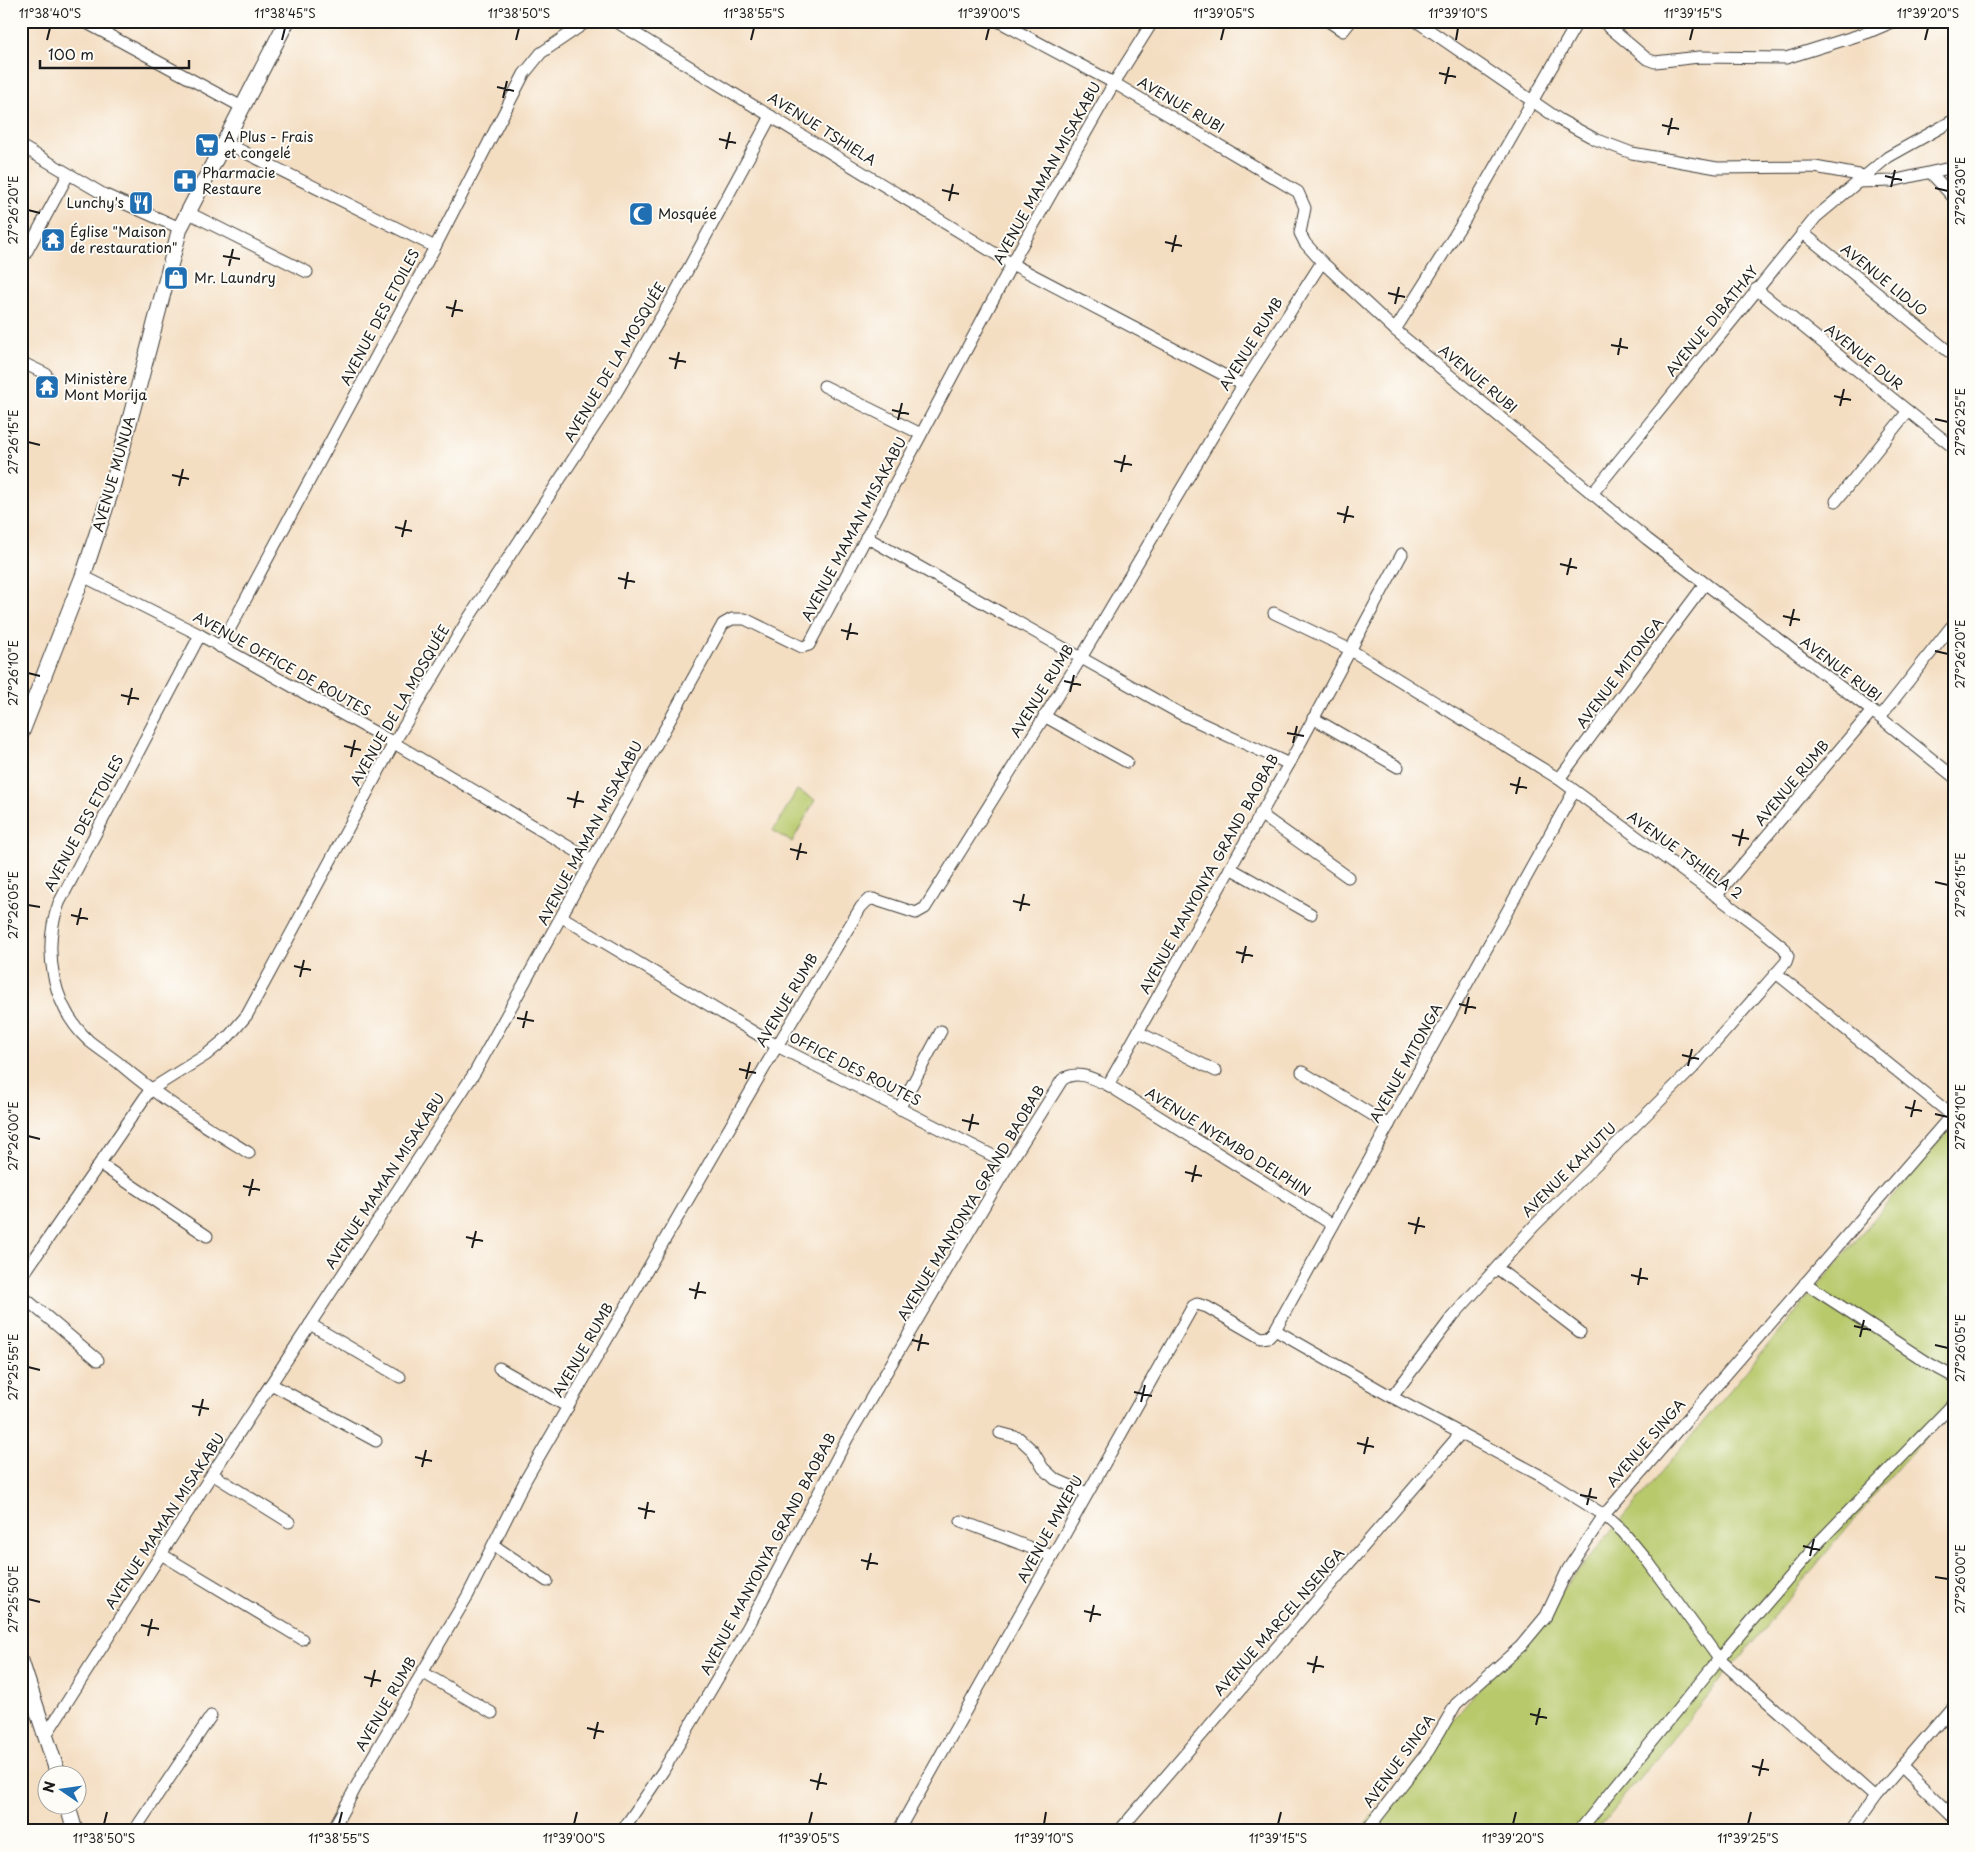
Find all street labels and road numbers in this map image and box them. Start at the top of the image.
street label: AVENUE RUBI [1134,71,1228,138]
street label: AVENUE MAMAN MISAKABU [987,78,1106,268]
street label: AVENUE TSHIELA [764,87,881,171]
street label: AVENUE LIDJO [1837,238,1932,321]
street label: AVENUE DES ETOILES [335,245,424,389]
street label: AVENUE DIBATHAY [1660,261,1763,380]
street label: AVENUE DE LA MOSQUÉE [558,278,671,446]
street label: AVENUE RUMB [1214,293,1288,394]
street label: AVENUE DUR [1821,318,1908,395]
street label: AVENUE RUBI [1434,339,1522,418]
street label: AVENUE MUNUA [87,413,140,534]
street label: AVENUE MAMAN MISAKABU [796,433,911,625]
street label: AVENUE OFFICE DE ROUTES [190,606,375,721]
street label: AVENUE MITONGA [1571,613,1668,732]
street label: AVENUE DE LA MOSQUÉE [345,620,454,789]
street label: AVENUE RUBI [1796,631,1886,706]
street label: AVENUE RUMB [1005,640,1079,741]
street label: AVENUE RUMB [1750,735,1834,830]
street label: AVENUE MAMAN MISAKABU [532,737,647,929]
street label: AVENUE MANYONYA GRAND BAOBAB [1134,750,1283,997]
street label: AVENUE DES ETOILES [39,751,128,895]
street label: AVENUE TSHIELA 2 [1623,806,1747,904]
street label: AVENUE RUMB [750,949,823,1051]
street label: AVENUE MITONGA [1364,999,1447,1126]
street label: OFFICE DES ROUTES [786,1026,925,1111]
street label: AVENUE MANYONYA GRAND BAOBAB [892,1081,1049,1324]
street label: AVENUE NYEMBO DELPHIN [1142,1082,1315,1201]
street label: AVENUE MAMAN MISAKABU [320,1089,449,1273]
street label: AVENUE KAHUTU [1517,1118,1621,1222]
street label: AVENUE RUMB [547,1299,618,1401]
street label: AVENUE SINGA [1601,1394,1690,1491]
street label: AVENUE MAMAN MISAKABU [100,1429,229,1613]
street label: AVENUE MANYONYA GRAND BAOBAB [695,1429,840,1678]
street label: AVENUE MWEPU [1011,1471,1088,1586]
street label: AVENUE MARCEL NSENGA [1209,1543,1349,1700]
street label: AVENUE RUMB [350,1653,421,1755]
street label: AVENUE SINGA [1358,1710,1440,1812]

